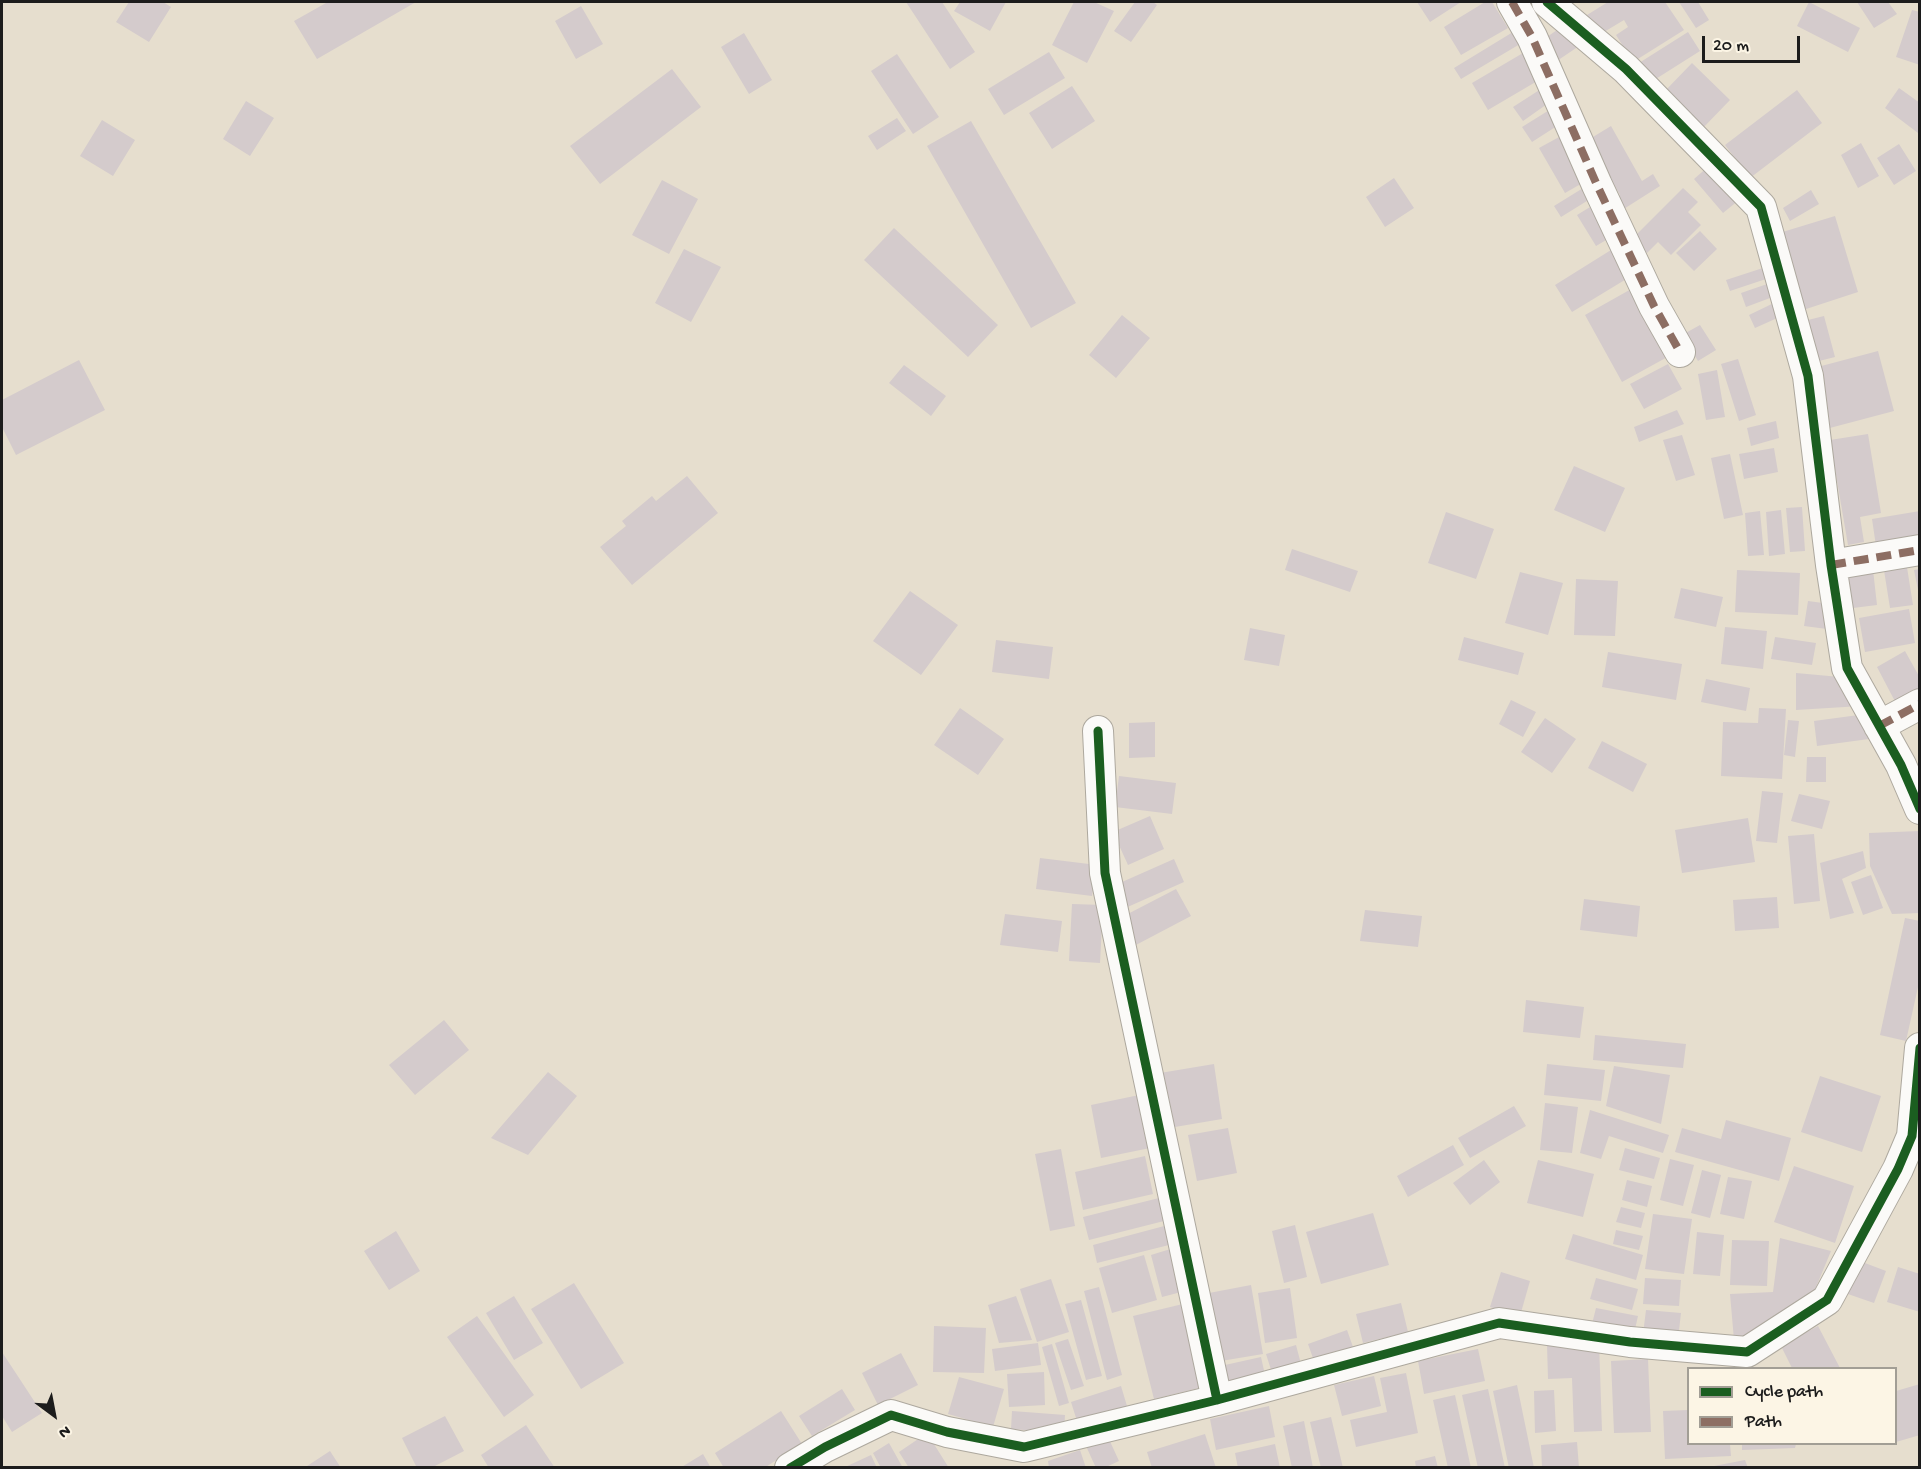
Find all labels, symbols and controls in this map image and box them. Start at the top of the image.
scale bar [1705,24,1802,62]
text: 20 m [1713,36,1749,57]
legend [1687,1367,1897,1445]
text: Cycle path [1745,1382,1823,1403]
north arrow [24,1385,84,1445]
text: Path [1745,1412,1782,1433]
text: N [54,1420,73,1442]

